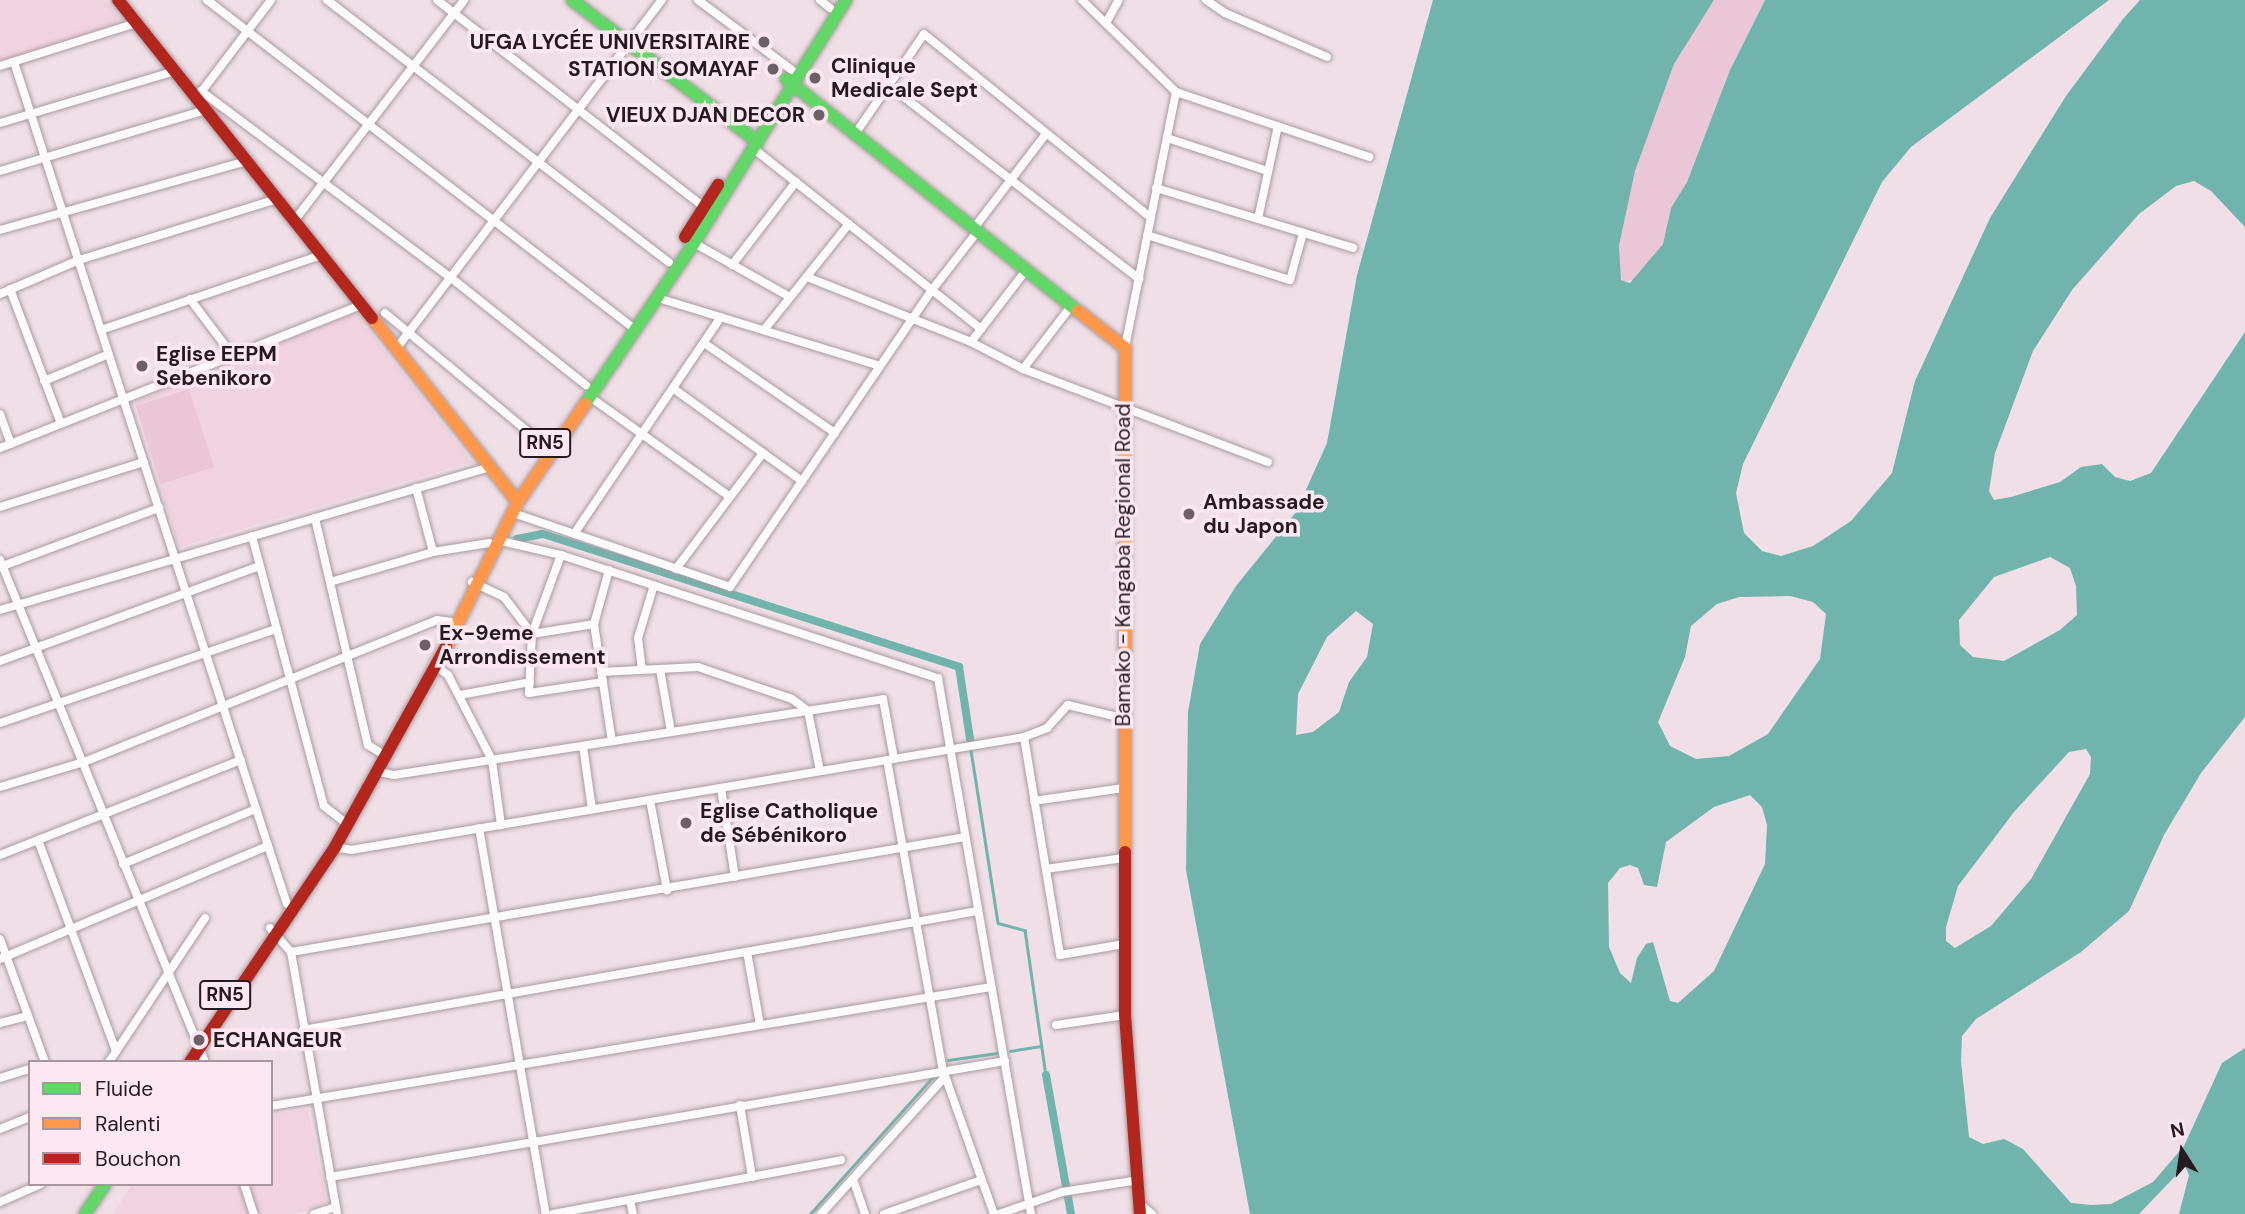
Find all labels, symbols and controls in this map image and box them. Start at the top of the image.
place label: UFGA LYCÉE UNIVERSITAIRE [470,29,750,55]
marker: UFGA LYCÉE UNIVERSITAIRE [756,34,772,50]
place label: Clinique Medicale Sept [831,53,978,103]
place label: STATION SOMAYAF [568,56,759,82]
marker: STATION SOMAYAF [765,61,781,77]
marker: Clinique Medicale Sept [805,68,825,88]
place label: VIEUX DJAN DECOR [606,102,805,128]
marker: VIEUX DJAN DECOR [811,107,827,123]
place label: Eglise EEPM Sebenikoro [156,341,277,391]
marker: Eglise EEPM Sebenikoro [134,358,150,374]
street label: Bamako - Kangaba Regional Road [1110,403,1136,727]
road number: RN5 [519,428,571,458]
place label: Ambassade du Japon [1203,489,1325,539]
marker: Ambassade du Japon [1181,506,1197,522]
place label: Ex-9eme Arrondissement [439,620,606,670]
marker: Ex-9eme Arrondissement [417,637,433,653]
place label: Eglise Catholique de Sébénikoro [700,798,878,848]
marker: Eglise Catholique de Sébénikoro [678,815,694,831]
road number: RN5 [199,979,251,1010]
place label: ECHANGEUR [213,1027,342,1053]
marker: ECHANGEUR [191,1032,207,1048]
legend [28,1060,273,1186]
text: Fluide [95,1075,153,1103]
text: Ralenti [95,1110,161,1138]
north arrow [2147,1116,2217,1186]
text: N [2168,1116,2187,1144]
text: Bouchon [95,1145,181,1173]

